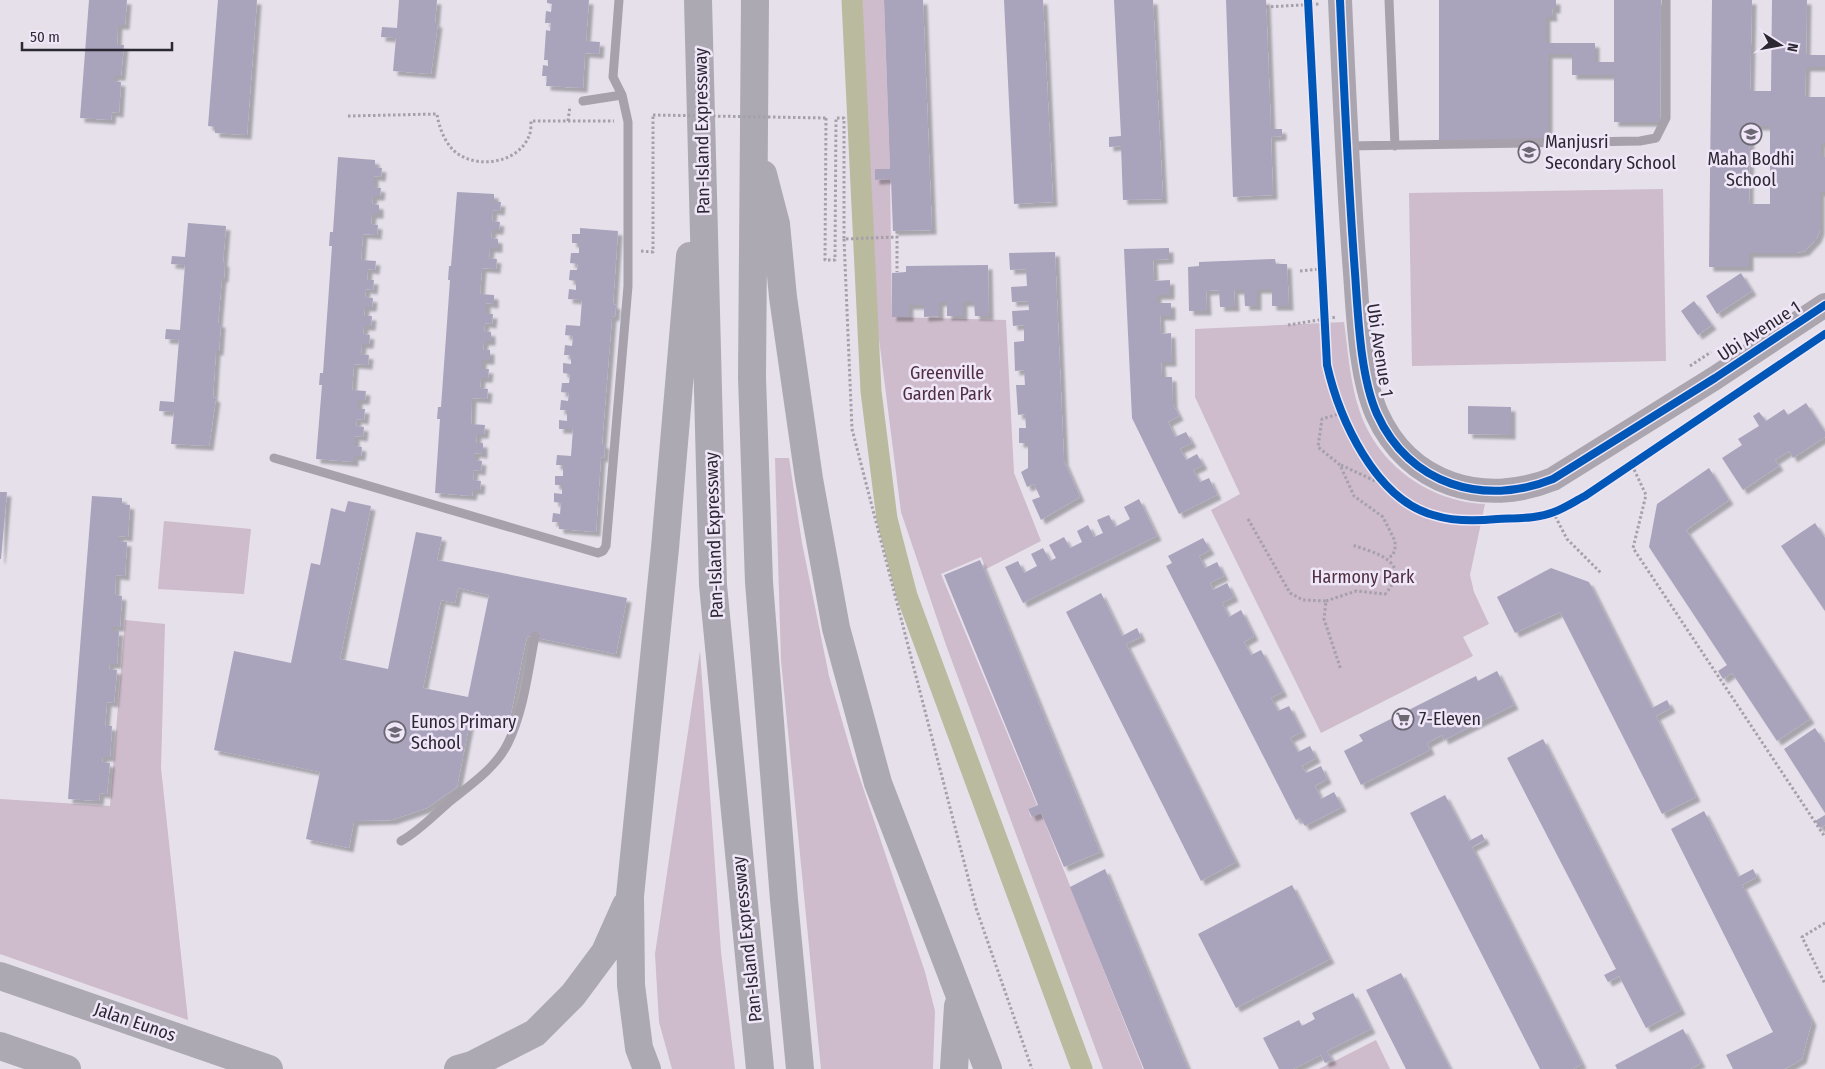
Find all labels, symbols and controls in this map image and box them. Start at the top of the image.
scale bar [22,20,172,52]
north arrow [1755,20,1805,70]
text: 50 m [30,28,60,46]
text: N [1783,42,1801,53]
street label: Pan-Island Expressway [690,48,714,214]
school or university icon: Maha Bodhi School [1739,122,1763,146]
place label: Manjusri Secondary School [1545,131,1676,174]
school or university icon: Manjusri Secondary School [1517,140,1541,164]
place label: Maha Bodhi School [1707,148,1795,191]
street label: Ubi Avenue 1 [1713,296,1805,366]
street label: Ubi Avenue 1 [1362,302,1398,398]
park label: Greenville Garden Park [902,362,992,405]
street label: Pan-Island Expressway [700,451,728,619]
park label: Harmony Park [1312,566,1415,588]
supermarket icon: 7-Eleven [1391,707,1415,731]
place label: 7-Eleven [1419,708,1481,730]
place label: Eunos Primary School [411,711,516,754]
school or university icon: Eunos Primary School [383,720,407,744]
street label: Pan-Island Expressway [727,855,767,1023]
street label: Jalan Eunos [91,998,179,1046]

